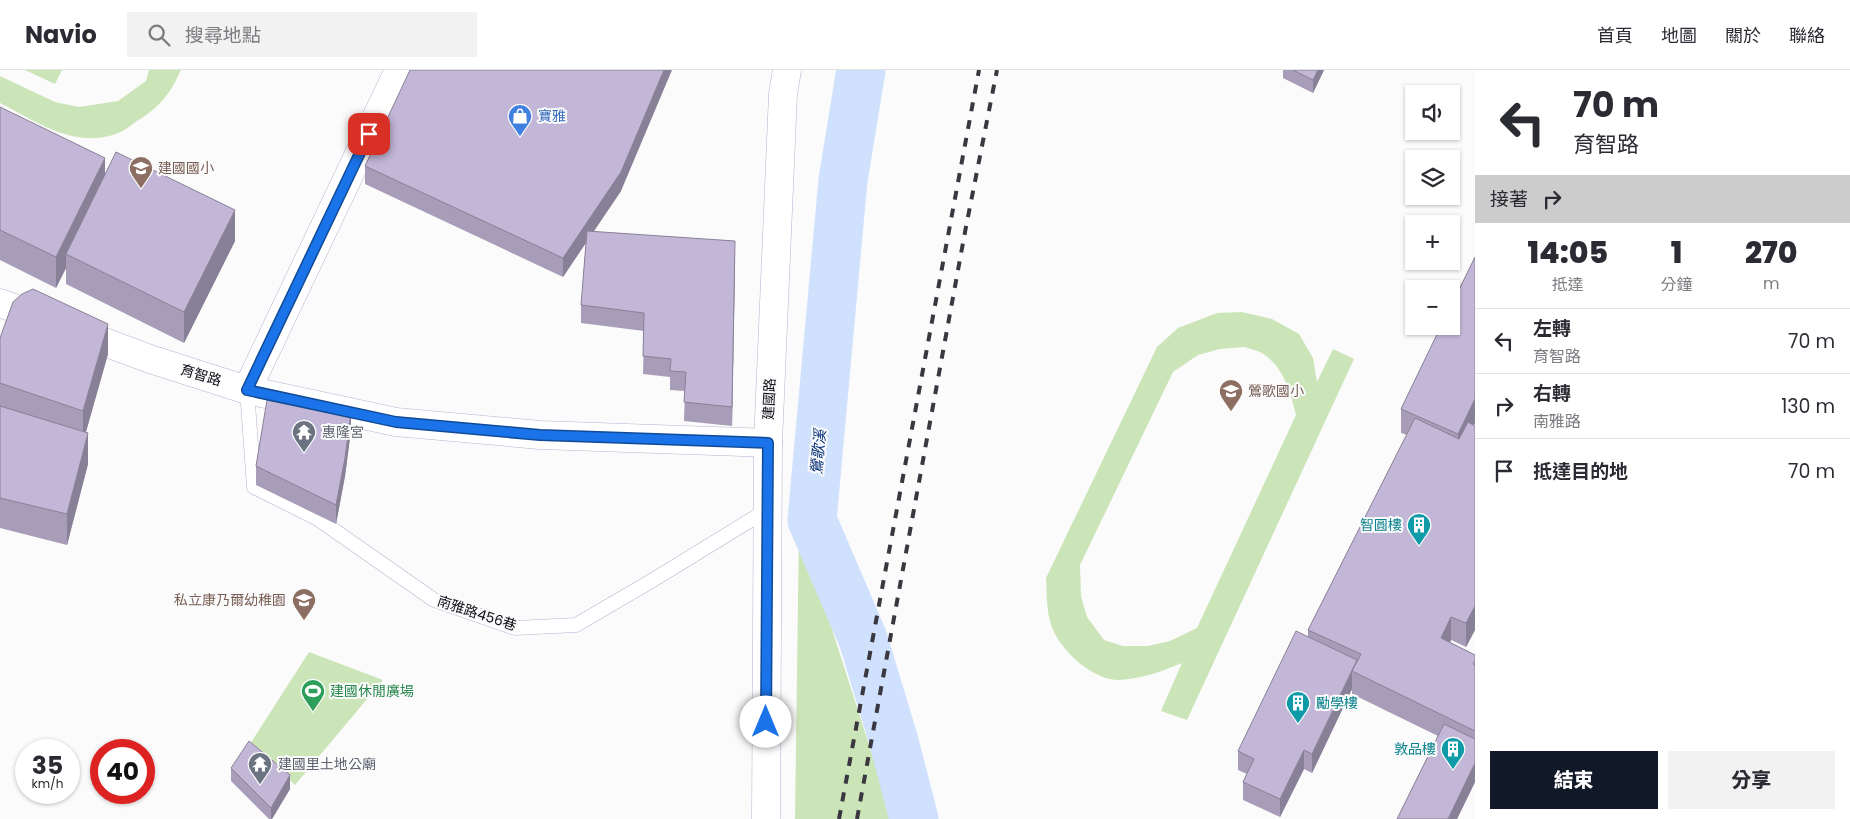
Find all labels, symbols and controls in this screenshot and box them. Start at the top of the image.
search box [127,12,477,57]
text: Navio [25,18,97,51]
icon: search [145,21,173,49]
text: 搜尋地點 [185,22,261,49]
text: 首頁 [1597,23,1633,48]
text: 地圖 [1661,23,1697,48]
text: 關於 [1725,23,1761,48]
text: 聯絡 [1789,23,1825,48]
text: 70 m [1573,80,1659,129]
map controls [1405,85,1460,335]
button: sound [1405,85,1460,140]
icon: left [1490,90,1555,155]
shop icon: 寶雅 [507,103,533,137]
place label: 寶雅 [538,106,566,126]
pin [348,113,390,155]
icon: arrive [355,120,383,148]
text: 育智路 [1573,129,1639,160]
button: layers [1405,150,1460,205]
school or university icon: 建國國小 [128,155,154,189]
place label: 建國國小 [158,158,214,178]
icon: right [1538,185,1566,213]
text: 接著 [1490,186,1528,213]
button: + [1405,215,1460,270]
text: 14:05 [1527,231,1608,274]
text: 1 [1671,231,1682,274]
text: 270 [1745,231,1798,274]
text: m [1763,272,1780,295]
text: 抵達 [1552,273,1584,296]
text: 分鐘 [1661,273,1693,296]
button: − [1405,280,1460,335]
text: 左轉 [1533,315,1571,342]
icon: left [1490,327,1518,355]
text: 70 m [1788,328,1835,355]
text: 育智路 [1533,345,1581,368]
street label: 育智路 [178,359,224,391]
street label: 建國路 [758,378,780,420]
school or university icon: 鶯歌國小 [1218,378,1244,412]
text: 右轉 [1533,380,1571,407]
place label: 鶯歌國小 [1248,381,1304,401]
icon: right [1490,392,1518,420]
text: 130 m [1781,393,1835,420]
text: 南雅路 [1533,410,1581,433]
temple icon: 惠隆宮 [291,419,317,453]
place label: 惠隆宮 [322,422,364,442]
water label: 鶯歌溪 [806,427,831,475]
icon: arrive [1490,457,1518,485]
text: 抵達目的地 [1533,458,1628,485]
text: 70 m [1788,458,1835,485]
building icon: 智圓樓 [1406,512,1432,546]
place label: 智圓樓 [1360,515,1402,535]
school or university icon: 私立康乃爾幼稚園 [291,587,317,621]
place label: 私立康乃爾幼稚園 [174,590,286,610]
street label: 南雅路456巷 [435,591,519,635]
sports icon: 建國休閒廣場 [300,678,326,712]
place label: 建國休閒廣場 [330,681,414,701]
building icon: 勵學樓 [1285,690,1311,724]
place label: 勵學樓 [1316,693,1358,713]
position arrow [739,695,791,747]
building icon: 敦品樓 [1440,736,1466,770]
speed limit sign: 40 [90,739,155,804]
place label: 敦品樓 [1394,739,1436,759]
text: 35 [32,748,63,783]
temple icon: 建國里土地公廟 [247,751,273,785]
button: 結束 [1490,751,1658,809]
button: 分享 [1668,751,1835,809]
place label: 建國里土地公廟 [278,754,376,774]
text: km/h [32,775,63,792]

